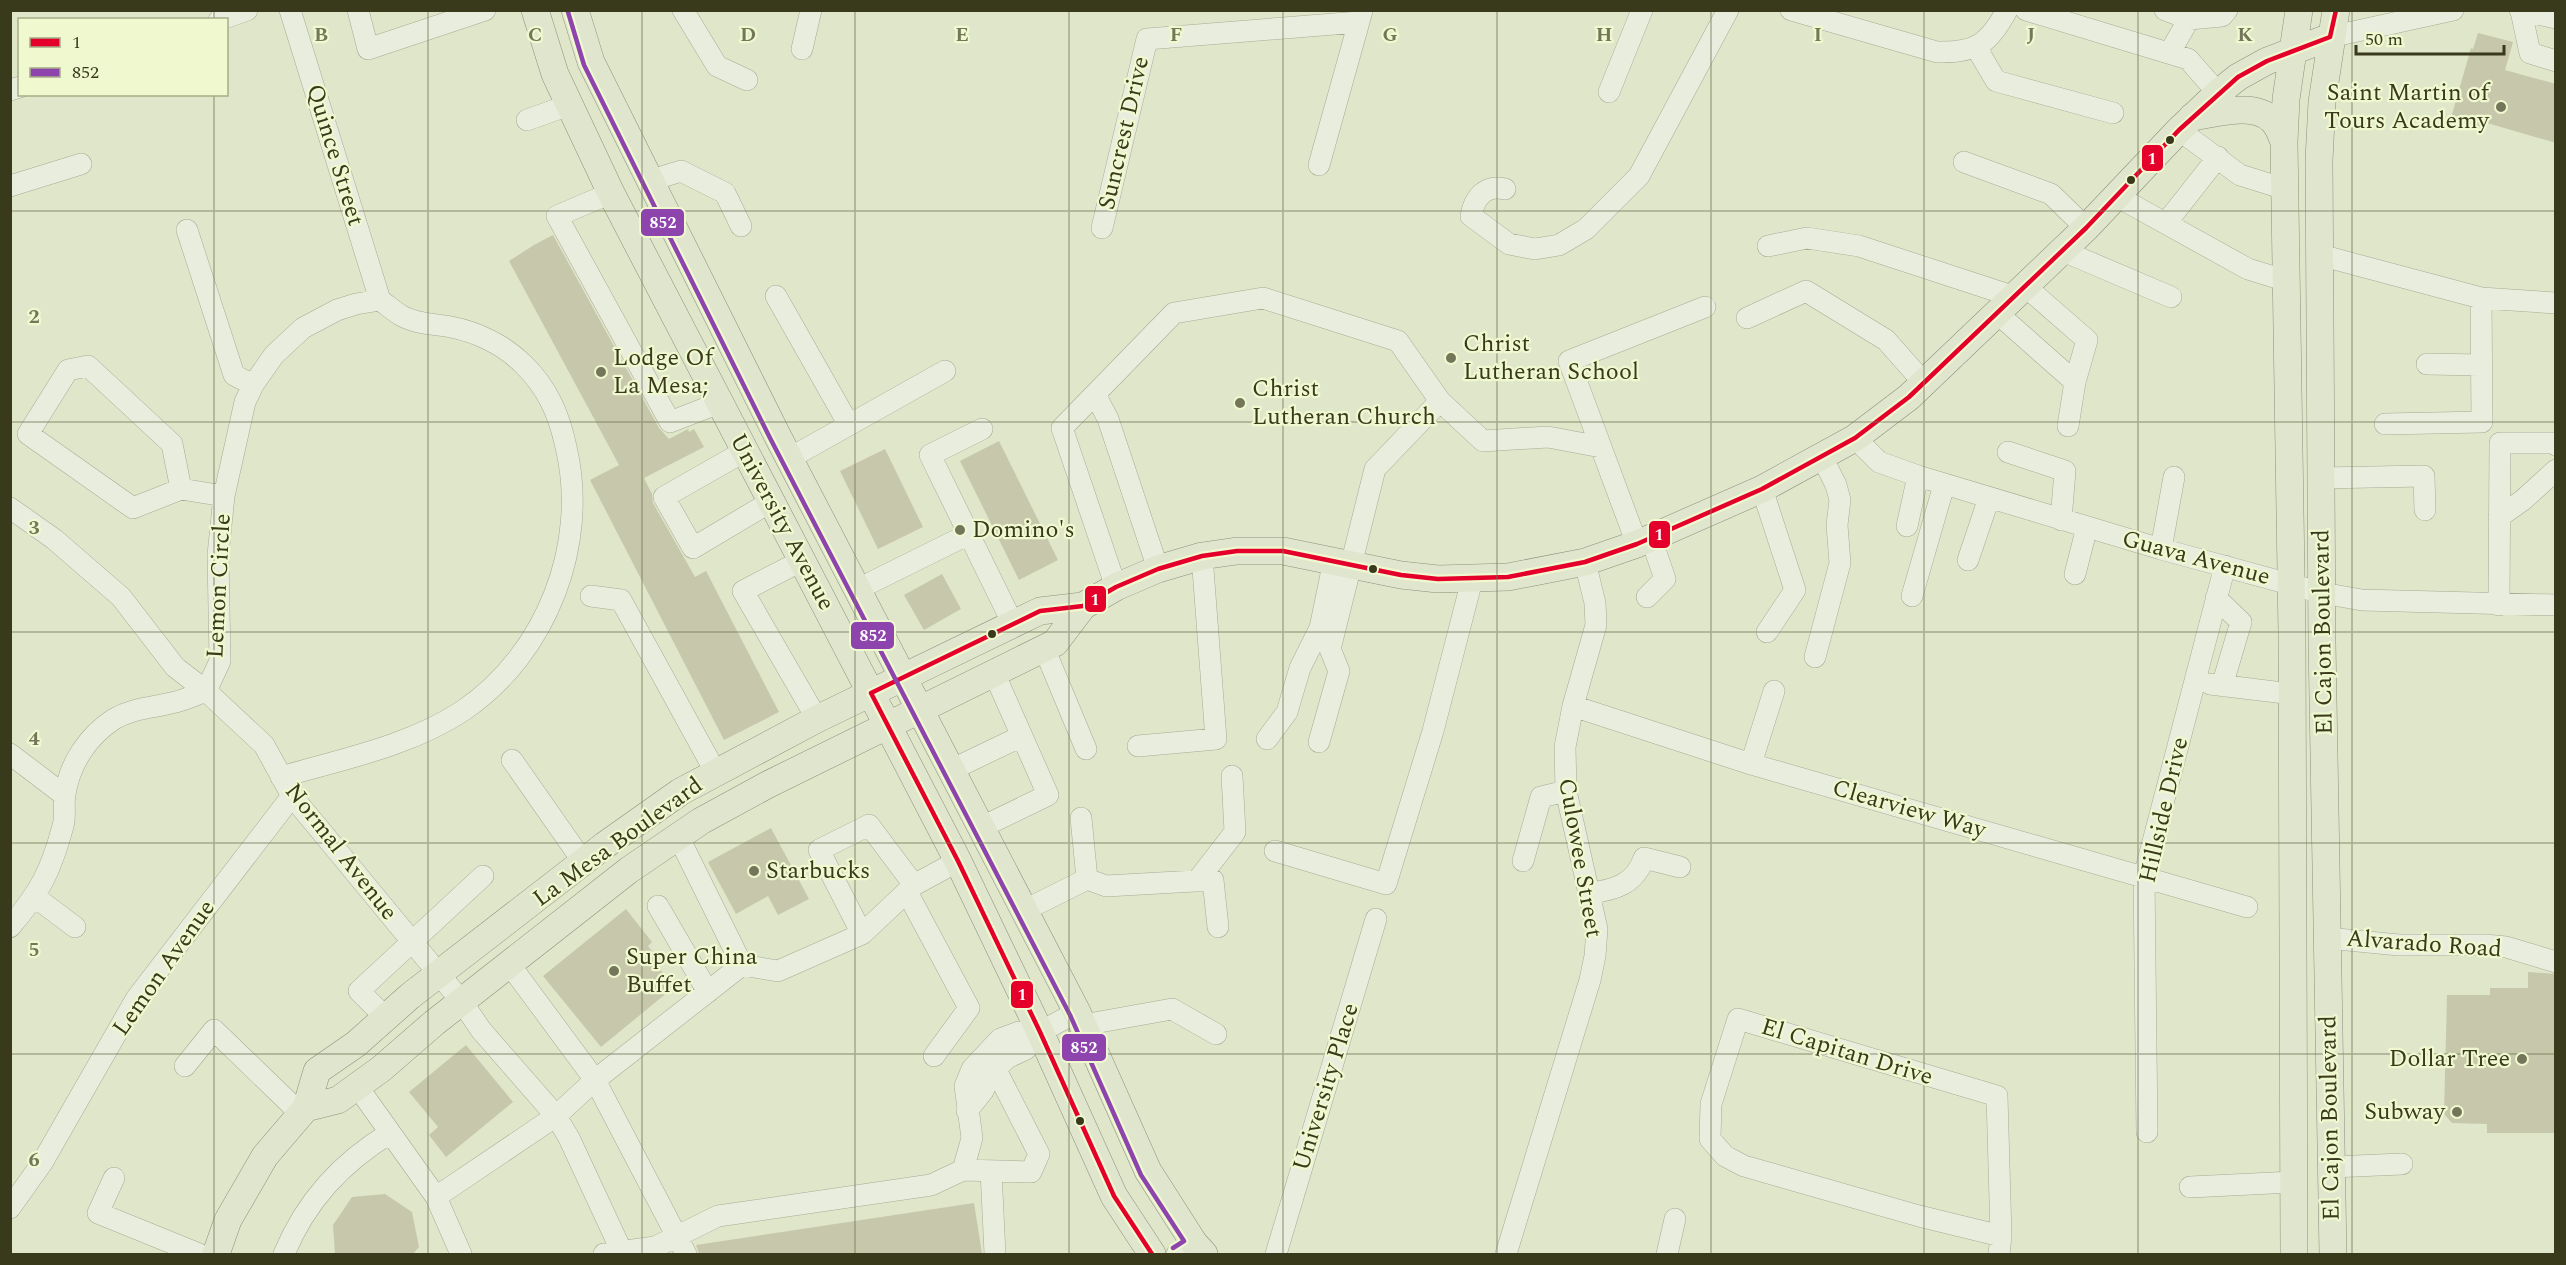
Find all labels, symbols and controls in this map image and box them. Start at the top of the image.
legend [18,18,228,96]
scale bar [2356,18,2504,56]
text: B [314,20,328,50]
text: C [528,20,542,50]
text: D [740,20,756,50]
text: E [955,20,969,50]
text: F [1170,20,1182,50]
text: G [1382,20,1398,50]
text: H [1596,20,1612,50]
text: I [1814,20,1822,50]
text: J [2027,20,2035,50]
text: K [2237,20,2253,50]
text: 50 m [2365,26,2403,53]
text: 1 [72,29,81,56]
street label: Suncrest Drive [1089,53,1159,213]
text: 852 [72,59,99,86]
place label: Saint Martin of Tours Academy [2324,75,2491,139]
street label: Quince Street [296,80,374,230]
marker: Saint Martin of Tours Academy [2494,100,2508,114]
unlabelled marker [2164,134,2176,146]
line badge: 1 [2141,144,2164,172]
text: 1 [2148,147,2156,171]
unlabelled marker [2125,174,2137,186]
line badge: 852 [640,208,685,237]
text: 852 [650,211,676,235]
text: 2 [28,302,40,332]
place label: Christ Lutheran School [1463,326,1639,390]
place label: Lodge Of La Mesa; [613,340,715,404]
marker: Christ Lutheran School [1444,351,1458,365]
marker: Lodge Of La Mesa; [594,365,608,379]
place label: Christ Lutheran Church [1252,371,1436,435]
marker: Christ Lutheran Church [1233,396,1247,410]
street label: University Avenue [720,427,844,617]
place label: Domino's [972,512,1075,548]
text: 3 [28,513,40,543]
street label: Lemon Circle [197,513,241,659]
line badge: 1 [1648,520,1671,549]
street label: Guava Avenue [2118,521,2274,595]
marker: Domino's [953,523,967,537]
text: 1 [1655,523,1663,547]
street label: El Cajon Boulevard [2303,529,2343,735]
unlabelled marker [1367,563,1379,575]
line badge: 1 [1084,585,1107,613]
text: 1 [1091,588,1099,612]
line badge: 852 [850,621,895,650]
text: 852 [860,624,886,648]
unlabelled marker [986,628,998,640]
text: 4 [28,724,40,754]
street label: Hillside Drive [2130,733,2198,887]
street label: La Mesa Boulevard [525,768,711,916]
street label: Clearview Way [1828,770,1992,849]
street label: Normal Avenue [276,775,406,929]
street label: Culowee Street [1548,776,1612,940]
place label: Starbucks [766,853,870,889]
marker: Starbucks [747,864,761,878]
street label: Lemon Avenue [103,892,225,1044]
street label: Alvarado Road [2345,921,2503,967]
text: 5 [28,935,40,965]
place label: Super China Buffet [626,939,758,1003]
marker: Super China Buffet [607,964,621,978]
line badge: 1 [1010,980,1034,1009]
text: 1 [1018,983,1026,1007]
street label: University Place [1283,999,1369,1175]
street label: El Capitan Drive [1757,1009,1937,1095]
street label: El Cajon Boulevard [2310,1015,2350,1221]
line badge: 852 [1061,1033,1107,1062]
text: 852 [1071,1036,1097,1060]
place label: Dollar Tree [2389,1041,2510,1077]
marker: Dollar Tree [2515,1052,2529,1066]
place label: Subway [2364,1094,2446,1130]
marker: Subway [2450,1105,2464,1119]
unlabelled marker [1074,1115,1086,1127]
text: 6 [28,1145,40,1175]

